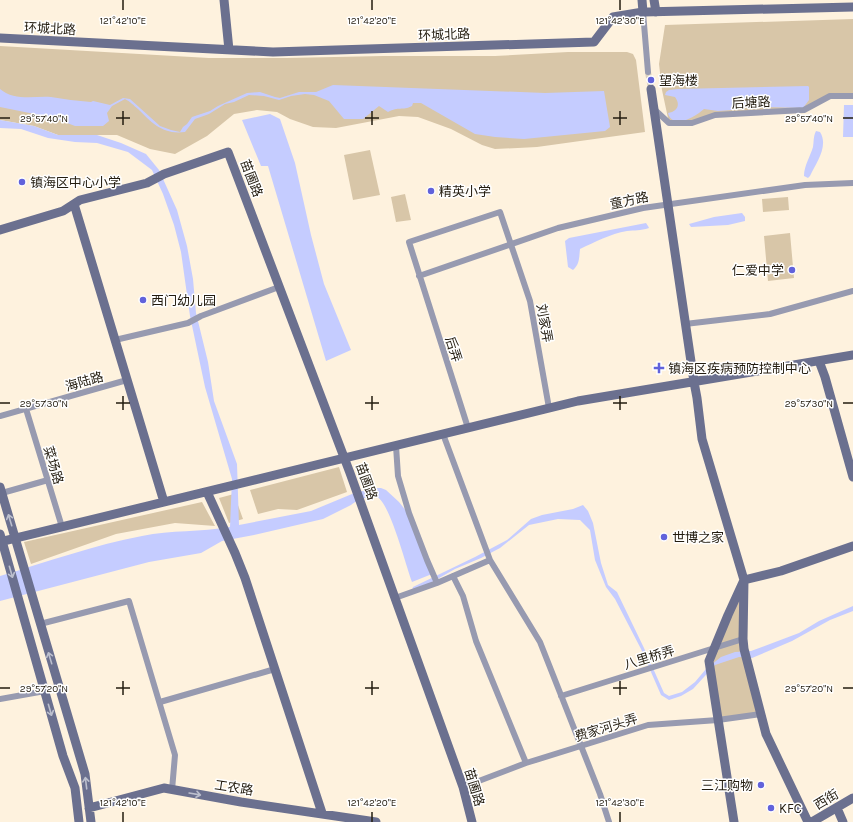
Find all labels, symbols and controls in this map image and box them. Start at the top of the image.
text: 121°42'10"E [100,15,146,27]
text: 121°42'20"E [348,15,396,27]
text: 121°42'30"E [595,15,645,27]
street label: 环城北路 [24,20,76,37]
street label: 环城北路 [418,26,470,43]
place label: 望海楼 [659,73,698,88]
marker: 望海楼 [646,75,656,85]
street label: 后塘路 [731,94,771,111]
text: 29°57'40"N [20,113,68,125]
text: 29°57'40"N [785,113,833,125]
street label: 苗圃路 [238,157,266,199]
place label: 镇海区中心小学 [30,175,121,190]
marker: 镇海区中心小学 [17,177,27,187]
place label: 精英小学 [439,184,491,199]
marker: 精英小学 [426,186,436,196]
street label: 童方路 [608,189,650,212]
place label: 仁爱中学 [732,263,784,278]
marker: 仁爱中学 [787,265,797,275]
place label: 西门幼儿园 [151,293,216,308]
marker: 西门幼儿园 [138,295,148,305]
street label: 刘家弄 [534,303,555,344]
street label: 后弄 [442,334,465,364]
place label: 镇海区疾病预防控制中心 [668,361,811,376]
marker: 镇海区疾病预防控制中心 [653,362,665,374]
street label: 海陆路 [63,369,105,394]
text: 29°57'30"N [20,398,68,410]
text: 29°57'30"N [785,398,833,410]
street label: 菜场路 [41,444,66,486]
street label: 苗圃路 [353,460,380,502]
one-way arrow [6,514,13,527]
place label: 世博之家 [672,530,724,545]
marker: 世博之家 [659,532,669,542]
one-way arrow [8,565,15,578]
street label: 八里桥弄 [622,643,676,672]
one-way arrow [46,652,53,665]
text: 29°57'20"N [20,683,68,695]
text: 29°57'20"N [785,683,833,695]
one-way arrow [47,703,54,716]
street label: 费家河头弄 [573,711,639,744]
street label: 苗圃路 [462,766,487,808]
one-way arrow [82,777,90,790]
street label: 工农路 [213,777,254,798]
place label: 三江购物 [701,778,753,793]
marker: 三江购物 [756,780,766,790]
street label: 西街 [811,786,841,813]
one-way arrow [188,790,201,798]
text: 121°42'10"E [100,797,146,809]
text: 121°42'20"E [348,797,396,809]
text: 121°42'30"E [595,797,645,809]
place label: KFC [779,801,802,816]
marker: KFC [766,803,776,813]

